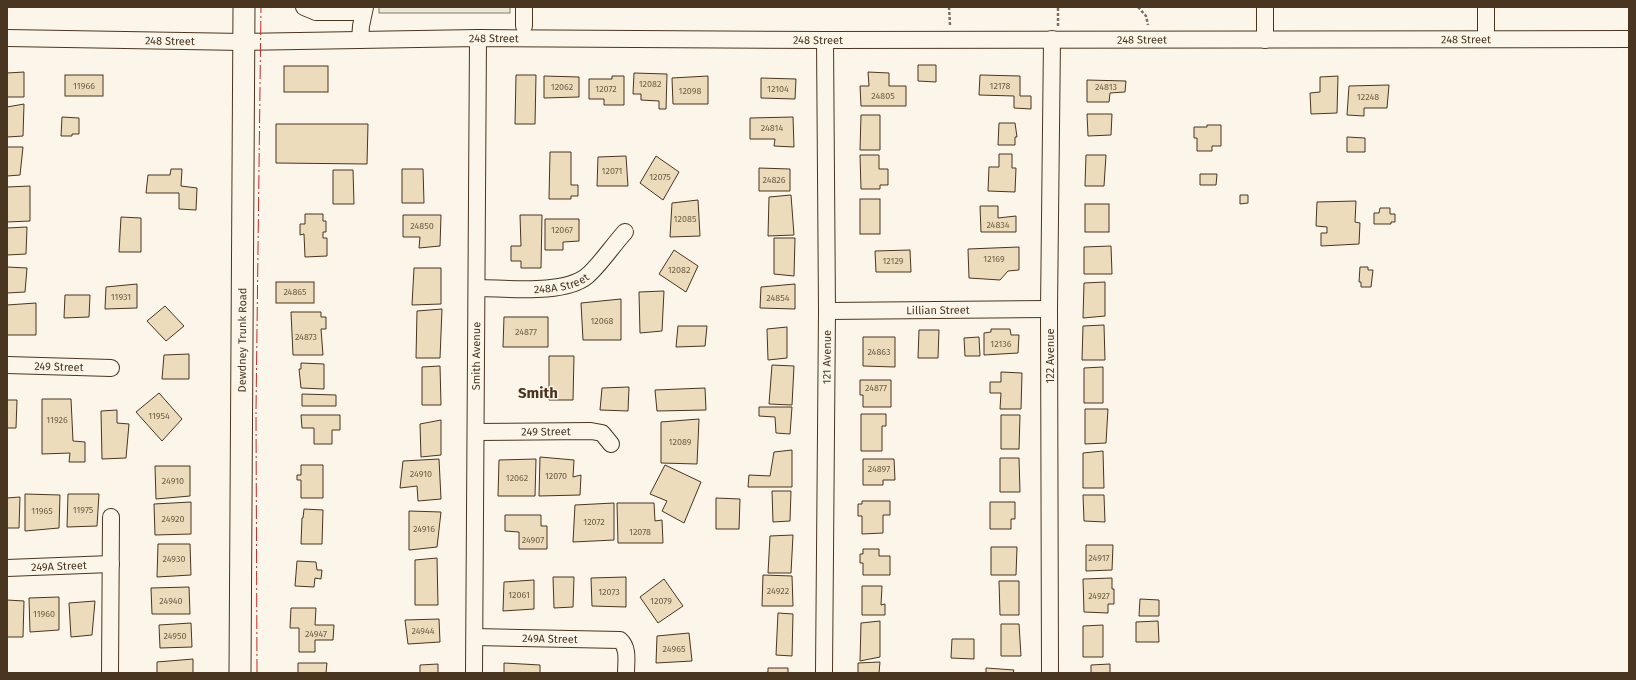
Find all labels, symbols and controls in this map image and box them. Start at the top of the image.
street label: 248 Street [469,31,519,45]
street label: 248 Street [793,33,843,47]
street label: 248 Street [1117,33,1167,46]
street label: 248 Street [1441,33,1491,46]
street label: 248 Street [145,34,195,48]
house number: 12082 [639,79,661,89]
house number: 11966 [73,81,95,91]
house number: 12178 [990,81,1010,91]
house number: 12062 [551,82,573,92]
house number: 24813 [1095,82,1117,92]
house number: 12072 [595,84,617,94]
house number: 12104 [767,84,789,94]
house number: 12098 [679,86,702,96]
house number: 24805 [871,91,895,101]
house number: 12248 [1357,92,1379,102]
house number: 24814 [761,123,783,133]
house number: 12071 [602,166,622,176]
house number: 12075 [649,172,671,182]
house number: 24826 [762,175,786,185]
house number: 12085 [674,214,697,224]
house number: 24834 [986,220,1010,230]
house number: 24850 [410,221,434,231]
house number: 12067 [551,225,573,235]
house number: 12169 [983,254,1005,264]
house number: 12129 [882,256,904,266]
house number: 12082 [668,265,690,275]
street label: 248A Street [534,270,592,296]
house number: 24865 [283,287,307,297]
street label: Dewdney Trunk Road [235,288,249,392]
house number: 11931 [111,292,131,302]
house number: 24854 [766,293,790,303]
street label: Lillian Street [906,303,970,317]
house number: 12068 [590,316,614,326]
street label: Smith Avenue [469,322,483,390]
house number: 24877 [515,327,537,337]
street label: 122 Avenue [1044,328,1057,384]
street label: 121 Avenue [820,330,833,384]
house number: 24873 [295,332,317,342]
house number: 12136 [990,339,1012,349]
house number: 24863 [867,347,891,357]
street label: 249 Street [34,359,84,374]
house number: 24877 [865,383,887,393]
district label: Smith [518,384,558,402]
house number: 11954 [148,411,170,421]
house number: 11926 [46,415,68,425]
street label: 249 Street [521,425,571,438]
house number: 12089 [669,437,692,447]
house number: 24897 [868,464,890,474]
house number: 24910 [410,469,432,479]
house number: 12070 [545,471,567,481]
house number: 12062 [506,473,528,483]
house number: 24910 [162,476,184,486]
house number: 11975 [73,505,94,515]
house number: 11965 [31,506,53,516]
house number: 24920 [162,514,184,524]
house number: 12072 [583,517,605,527]
house number: 24916 [413,524,435,534]
house number: 12078 [629,527,651,537]
house number: 24907 [522,535,544,545]
house number: 24917 [1088,553,1110,563]
house number: 24930 [163,554,185,564]
street label: 249A Street [31,558,87,574]
house number: 24922 [767,586,789,596]
house number: 12073 [598,587,620,597]
house number: 12061 [508,590,530,600]
house number: 24927 [1088,591,1110,601]
house number: 24940 [159,596,183,606]
house number: 12079 [650,596,672,606]
house number: 11960 [33,609,55,619]
house number: 24944 [411,626,435,636]
house number: 24947 [305,629,327,639]
house number: 24950 [163,631,187,641]
street label: 249A Street [522,631,578,646]
house number: 24965 [663,644,686,654]

